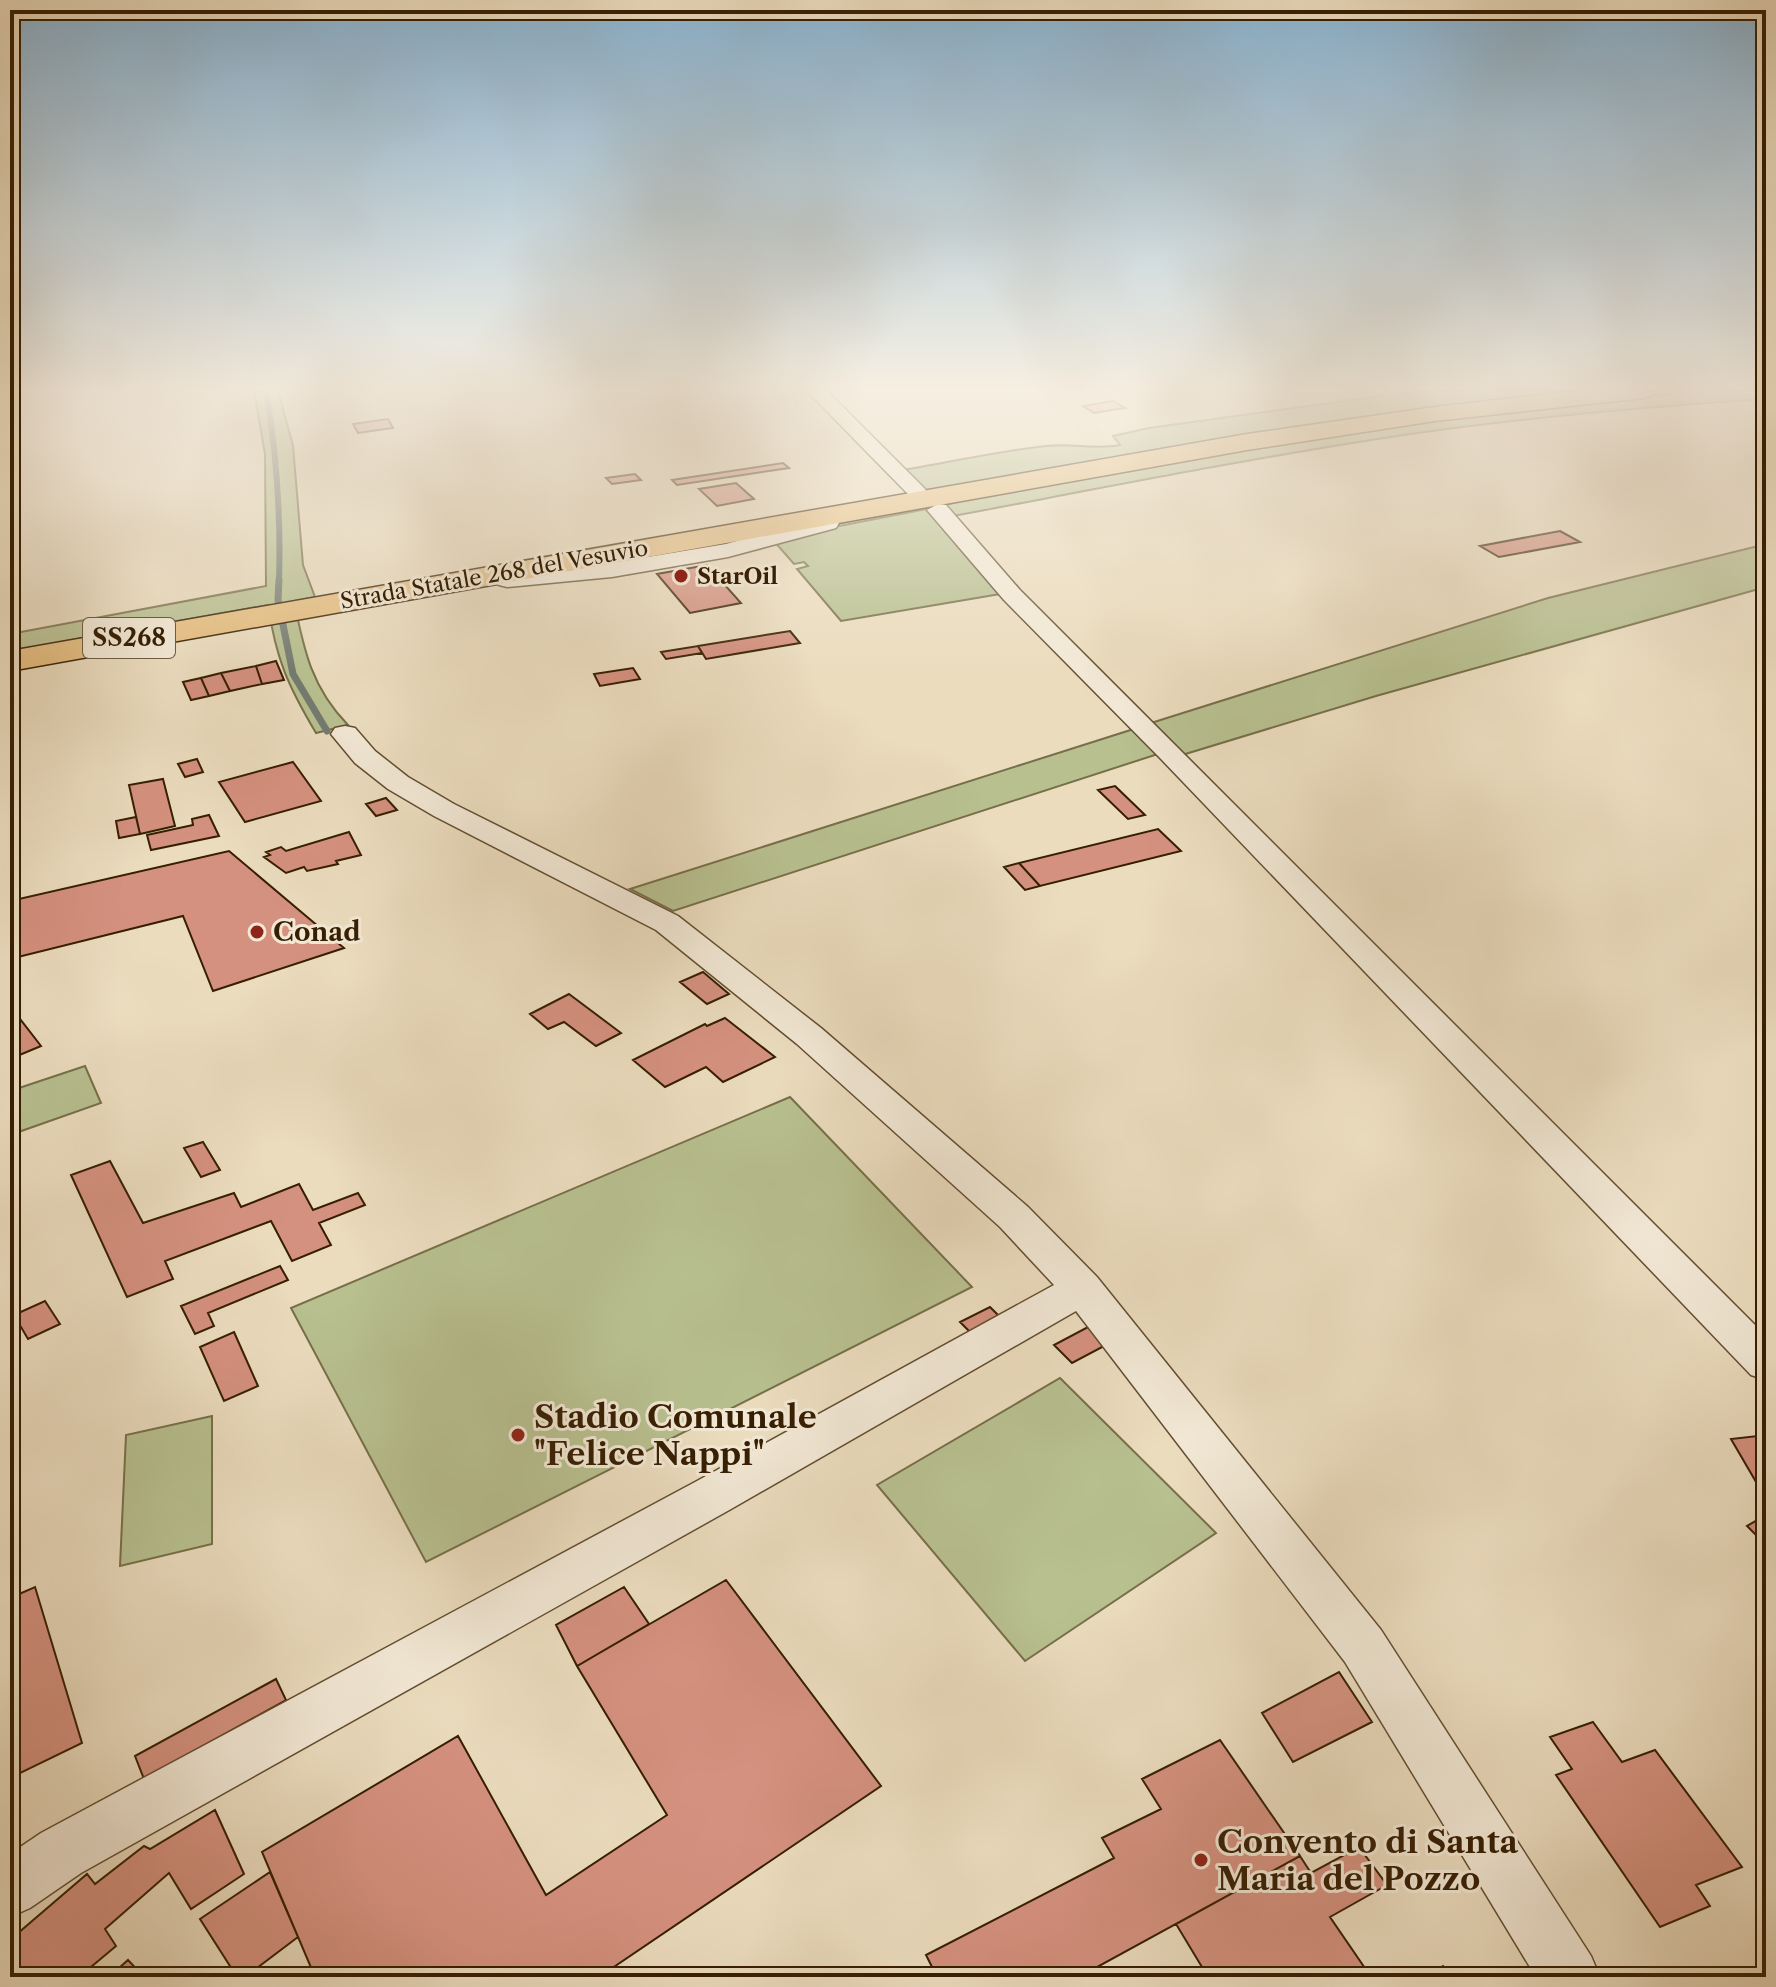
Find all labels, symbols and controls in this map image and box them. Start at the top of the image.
street label: Strada Statale 268 del Vesuvio [338,534,650,615]
place label: StarOil [697,563,778,590]
marker: StarOil [672,567,690,585]
road number: SS268 [83,618,175,658]
place label: Conad [273,916,361,948]
marker: Conad [248,923,266,941]
place label: Stadio Comunale "Felice Nappi" [534,1397,817,1473]
marker: Stadio Comunale "Felice Nappi" [509,1426,527,1444]
place label: Convento di Santa Maria del Pozzo [1217,1822,1518,1898]
marker: Convento di Santa Maria del Pozzo [1192,1851,1210,1869]

